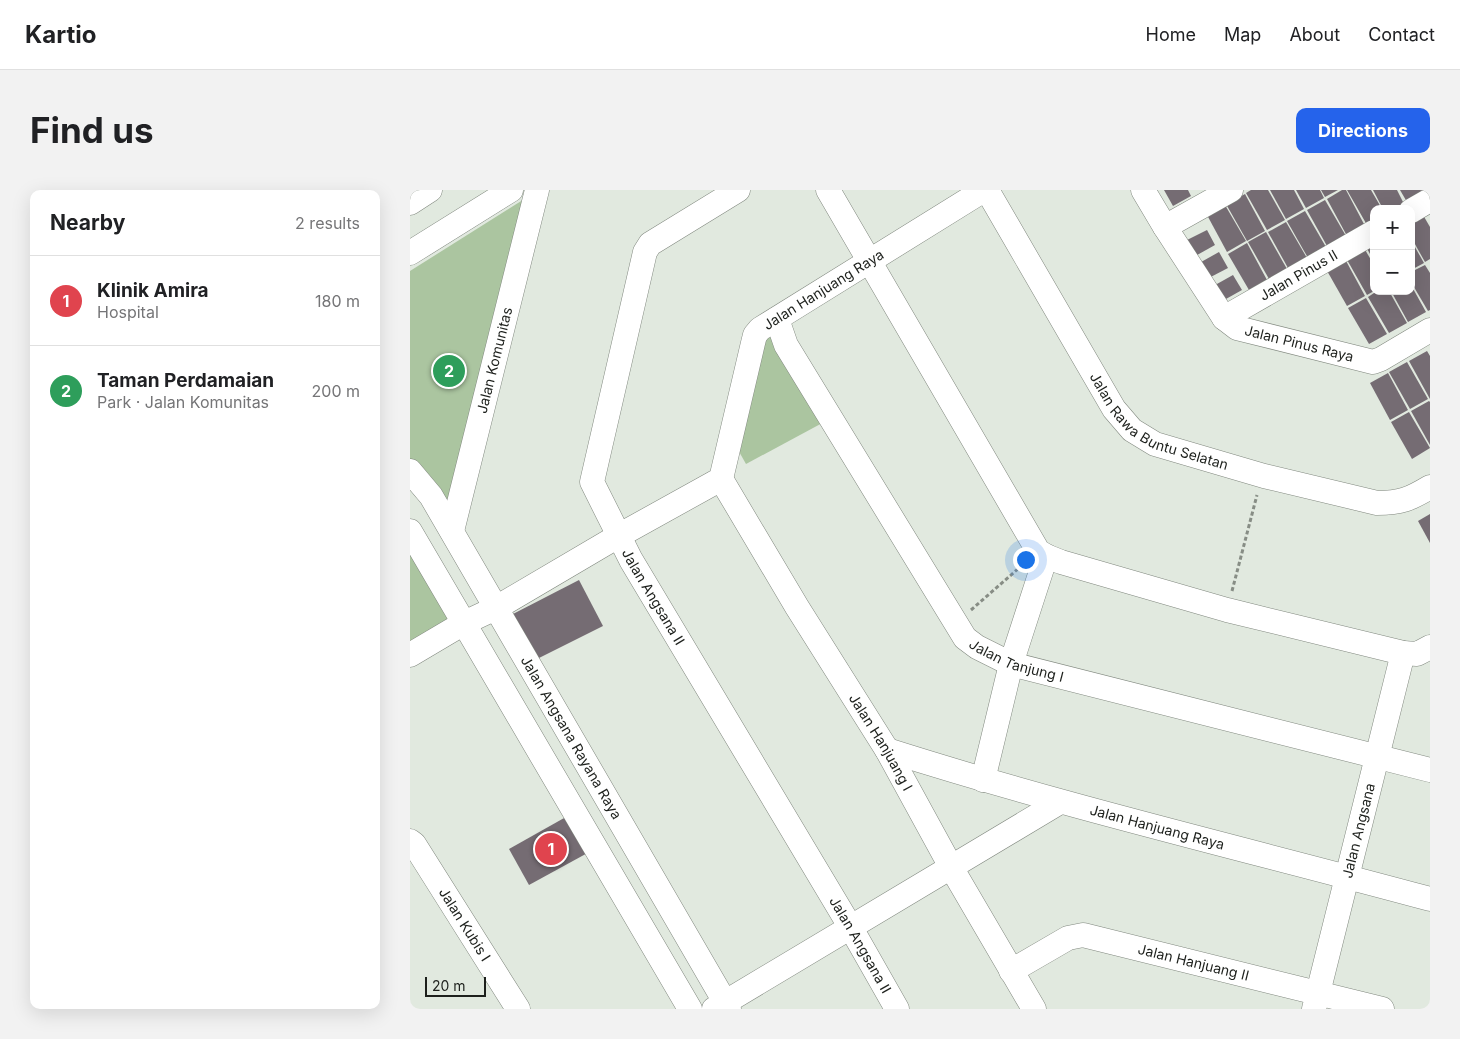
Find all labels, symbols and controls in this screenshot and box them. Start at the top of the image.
text: Kartio [25,20,96,49]
text: Home [1146,24,1196,45]
text: Map [1224,24,1261,45]
text: About [1289,24,1340,45]
text: Contact [1368,24,1435,45]
button: Directions [1296,108,1430,153]
text: Find us [30,109,154,151]
map controls [1370,205,1415,295]
button: + [1370,205,1415,250]
text: Nearby [50,210,125,235]
text: 2 results [295,213,360,233]
street label: Jalan Hanjuang Raya [760,245,887,333]
street label: Jalan Pinus II [1256,246,1340,304]
button: − [1370,250,1415,295]
text: Klinik Amira [97,279,209,302]
text: 1 [63,291,69,311]
text: 180 m [315,291,360,311]
text: Hospital [97,302,159,322]
street label: Jalan Komunitas [473,305,515,415]
street label: Jalan Pinus Raya [1243,321,1356,365]
pin: 2 [433,352,465,390]
text: Taman Perdamaian [97,369,274,392]
street label: Jalan Rawa Buntu Selatan [1087,369,1230,473]
text: 2 [61,381,71,401]
text: 200 m [312,381,360,401]
text: Park · Jalan Komunitas [97,392,269,412]
street label: Jalan Angsana II [619,546,689,648]
your location [1013,547,1039,573]
street label: Jalan Tanjung I [966,635,1066,685]
street label: Jalan Angsana Rayana Raya [518,653,626,822]
street label: Jalan Hanjuang I [846,690,917,793]
street label: Jalan Angsana [1338,781,1378,880]
street label: Jalan Hanjuang Raya [1088,801,1226,853]
pin: 1 [535,830,567,868]
street label: Jalan Kubis I [436,884,495,964]
street label: Jalan Angsana II [826,893,895,996]
street label: Jalan Hanjuang II [1136,940,1251,984]
scale bar [425,974,486,997]
text: 20 m [432,977,466,994]

